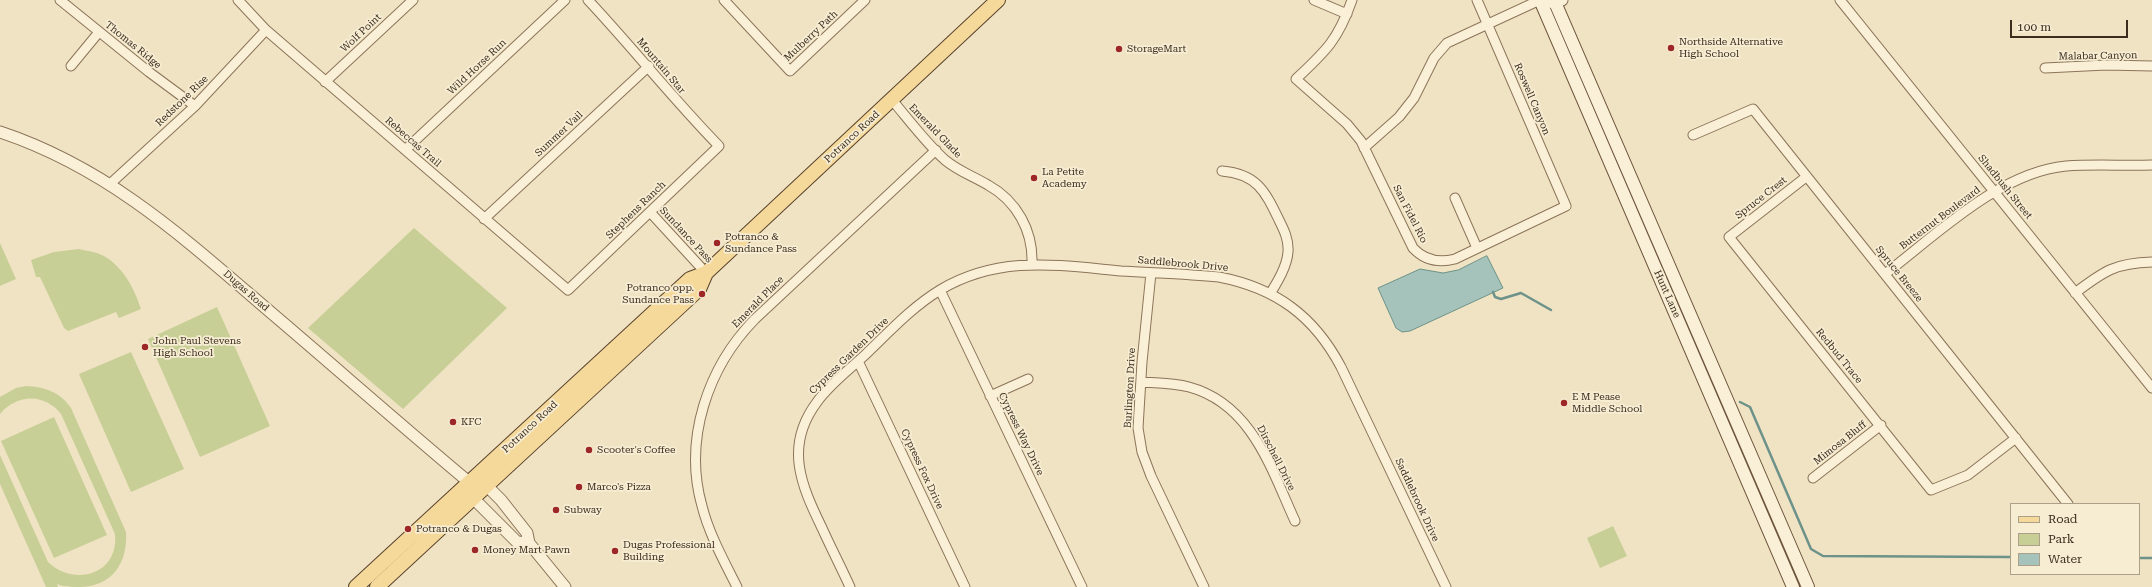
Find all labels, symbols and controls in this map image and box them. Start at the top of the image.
street label: Mulberry Path [782,8,840,64]
street label: Wolf Point [338,11,384,55]
scale bar [2012,12,2130,38]
street label: Thomas Ridge [103,19,163,71]
text: 100 m [2017,20,2051,34]
street label: Mountain Star [634,36,688,96]
place label: Northside Alternative High School [1679,36,1783,60]
street label: Wild Horse Run [445,37,509,97]
place label: StorageMart [1127,43,1186,55]
marker: Northside Alternative High School [1666,43,1676,53]
marker: StorageMart [1114,44,1124,54]
street label: Malabar Canyon [2058,49,2138,63]
street label: Roswell Canyon [1511,61,1553,137]
street label: Redstone Rise [153,73,211,129]
street label: Emerald Glade [906,101,964,161]
street label: Potranco Road [822,108,882,166]
street label: Summer Vail [533,109,585,159]
street label: Rebeccas Trail [383,114,443,170]
street label: Shadbush Street [1975,152,2035,222]
place label: La Petite Academy [1042,166,1087,190]
marker: La Petite Academy [1029,173,1039,183]
street label: Spruce Crest [1733,174,1789,222]
street label: Stephens Ranch [604,178,668,242]
street label: San Fidel Rio [1390,183,1430,245]
street label: Butternut Boulevard [1897,184,1983,252]
street label: Sundance Pass [657,205,715,265]
place label: Potranco & Sundance Pass [725,231,797,254]
marker: Potranco & Sundance Pass [712,238,722,248]
street label: Spruce Breeze [1873,244,1925,304]
street label: Saddlebrook Drive [1137,254,1229,274]
street label: Dugas Road [221,268,271,314]
street label: Hunt Lane [1651,268,1683,320]
street label: Emerald Place [730,274,786,330]
place label: Potranco opp. Sundance Pass [622,282,694,306]
marker: Potranco opp. Sundance Pass [697,289,707,299]
street label: Cypress Garden Drive [807,315,891,397]
street label: Redbud Trace [1813,326,1865,386]
place label: John Paul Stevens High School [153,335,241,358]
marker: John Paul Stevens High School [140,342,150,352]
street label: Burlington Drive [1122,348,1138,428]
street label: Cypress Way Drive [996,391,1046,477]
place label: E M Pease Middle School [1572,391,1642,414]
street label: Potranco Road [500,398,560,456]
marker: E M Pease Middle School [1559,398,1569,408]
place label: KFC [461,416,481,428]
marker: KFC [448,417,458,427]
street label: Mimosa Bluff [1811,419,1869,467]
street label: Dirschell Drive [1254,423,1298,493]
street label: Cypress Fox Drive [898,427,946,511]
place label: Scooter's Coffee [597,444,676,456]
marker: Scooter's Coffee [584,445,594,455]
street label: Saddlebrook Drive [1392,456,1442,544]
place label: Marco's Pizza [587,481,651,493]
marker: Marco's Pizza [574,482,584,492]
legend [2010,503,2140,575]
place label: Subway [564,504,602,516]
marker: Subway [551,505,561,515]
text: Road [2048,512,2077,526]
place label: Potranco & Dugas [416,523,502,535]
marker: Potranco & Dugas [403,524,413,534]
text: Park [2048,532,2074,546]
place label: Dugas Professional Building [623,539,715,562]
place label: Money Mart Pawn [483,544,570,556]
marker: Money Mart Pawn [470,545,480,555]
marker: Dugas Professional Building [610,546,620,556]
text: Water [2048,552,2082,566]

